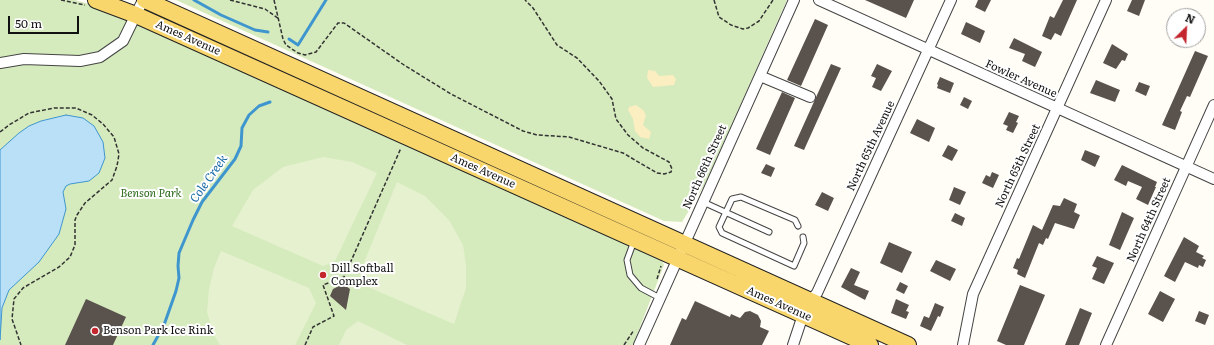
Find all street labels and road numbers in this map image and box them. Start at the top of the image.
street label: Ames Avenue [153,18,223,58]
street label: Fowler Avenue [983,57,1059,101]
street label: North 65th Avenue [844,99,898,193]
street label: North 65th Street [993,122,1043,210]
street label: North 66th Street [680,123,730,211]
street label: Ames Avenue [448,151,518,191]
street label: North 64th Street [1124,176,1174,264]
street label: Ames Avenue [744,284,814,324]

